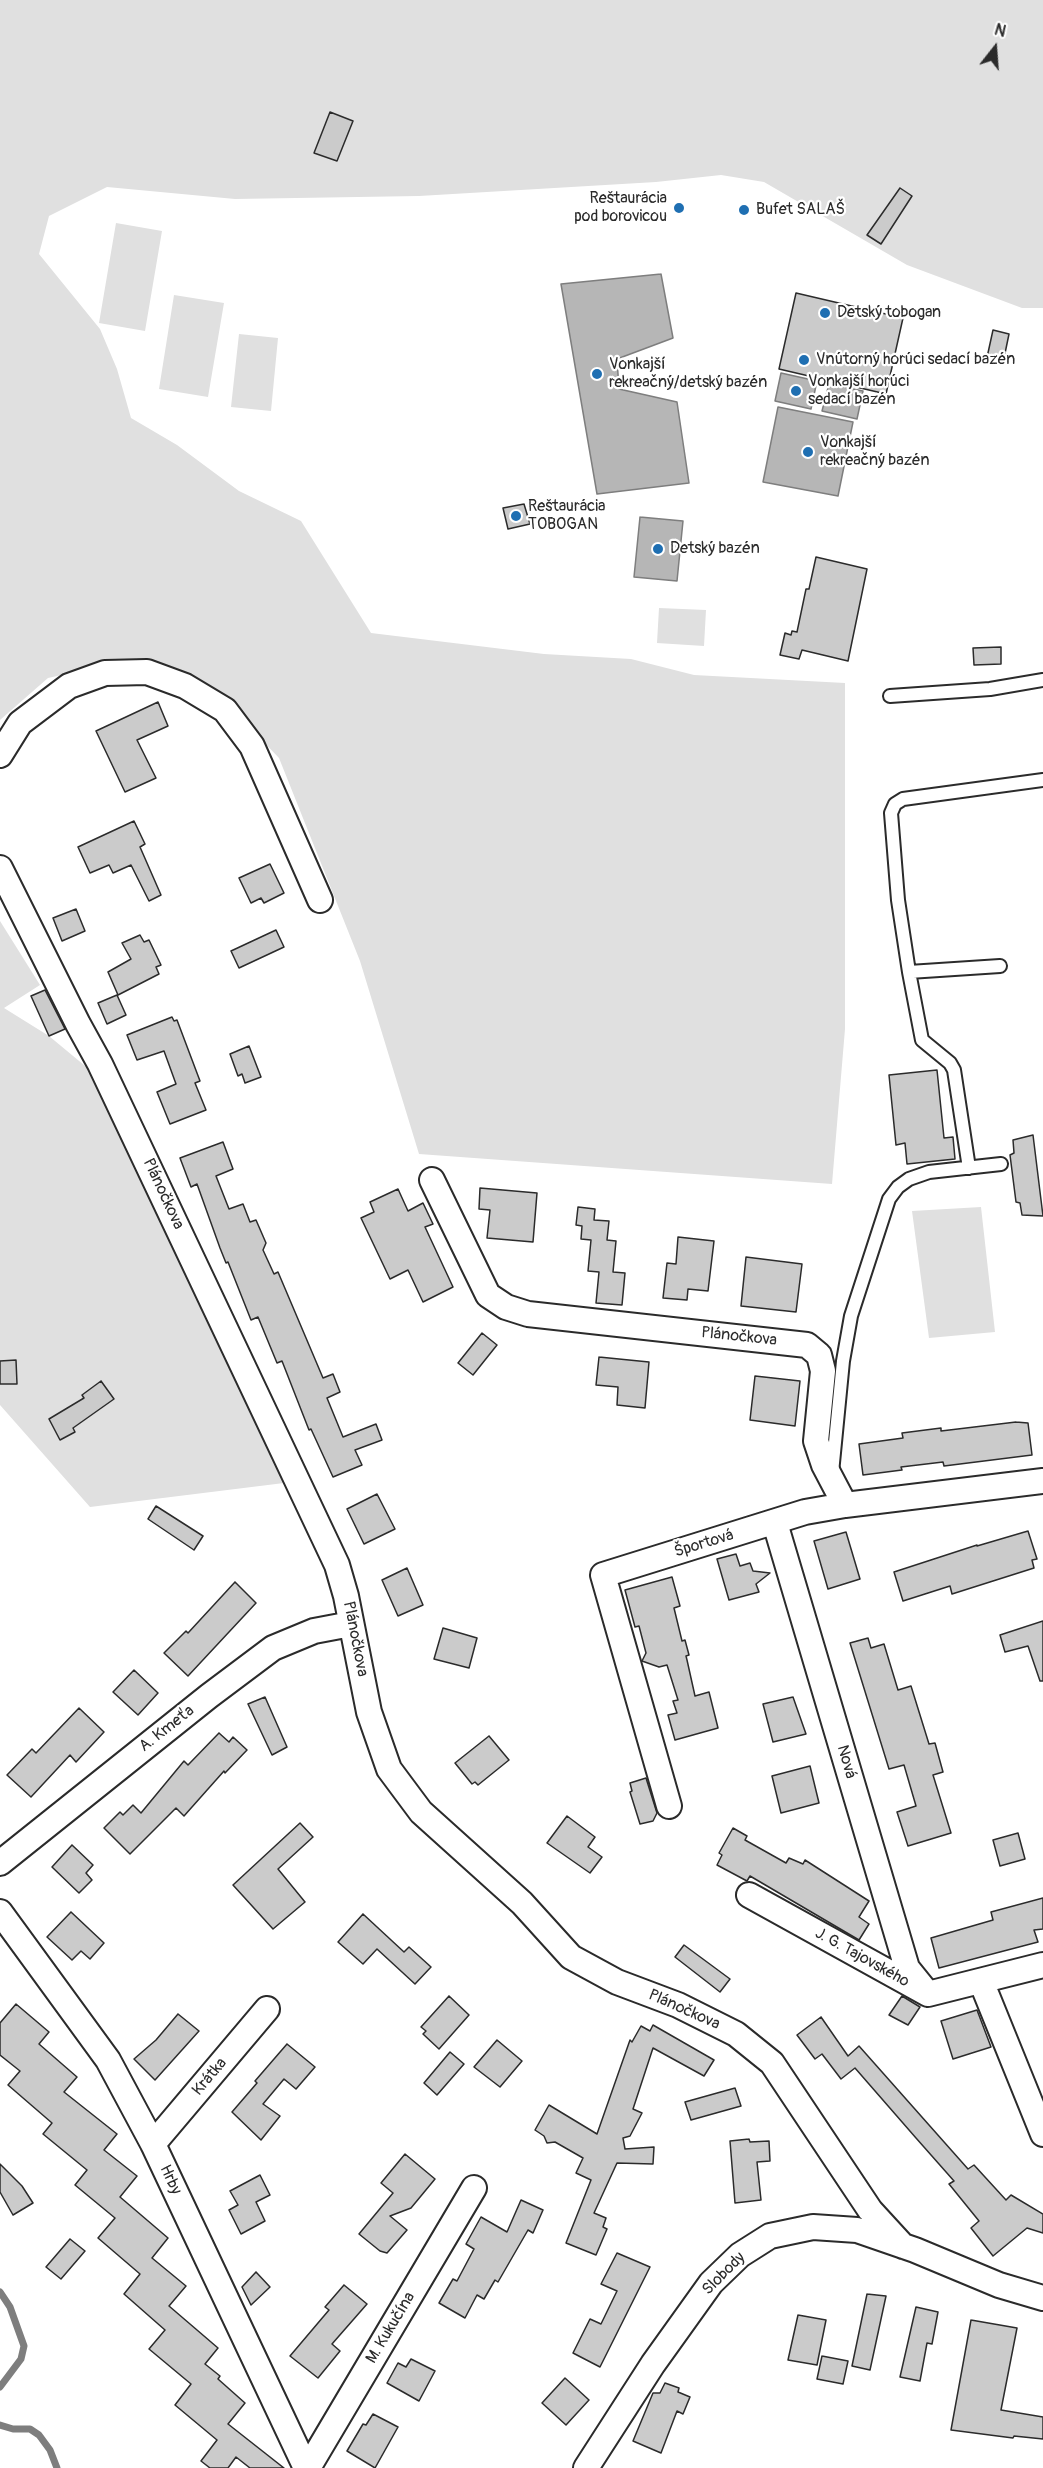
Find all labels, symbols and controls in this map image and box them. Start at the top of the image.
north arrow [965,18,1025,78]
text: N [992,20,1008,42]
place label: Reštaurácia pod borovicou [574,189,667,227]
place label: Bufet SALAŠ [756,200,845,220]
marker: Reštaurácia pod borovicou [672,201,686,215]
marker: Bufet SALAŠ [737,203,751,217]
place label: Detský tobogan [837,303,941,323]
marker: Detský tobogan [818,306,832,320]
place label: Vnútorný horúci sedací bazén [816,350,1015,370]
marker: Vnútorný horúci sedací bazén [797,353,811,367]
place label: Vonkajší rekreačný/detský bazén [609,355,767,393]
marker: Vonkajší rekreačný/detský bazén [590,367,604,381]
place label: Vonkajší horúci sedací bazén [808,372,909,410]
marker: Vonkajší horúci sedací bazén [789,384,803,398]
place label: Vonkajší rekreačný bazén [820,433,930,471]
marker: Vonkajší rekreačný bazén [801,445,815,459]
place label: Reštaurácia TOBOGAN [528,497,606,535]
marker: Reštaurácia TOBOGAN [509,509,523,523]
place label: Detský bazén [670,539,760,559]
marker: Detský bazén [651,542,665,556]
street label: Plánočkova [138,1155,188,1233]
street label: Plánočkova [700,1323,778,1351]
street label: Športová [672,1526,736,1562]
street label: Plánočkova [338,1600,372,1678]
street label: A. Kmeťa [136,1702,198,1756]
street label: Nová [832,1743,860,1781]
street label: J. G. Tajovského [812,1924,912,1992]
street label: Plánočkova [645,1986,723,2034]
street label: Krátka [189,2054,231,2100]
street label: Hrby [155,2162,185,2198]
street label: Slobody [699,2249,749,2299]
street label: M. Kukučína [362,2289,420,2367]

